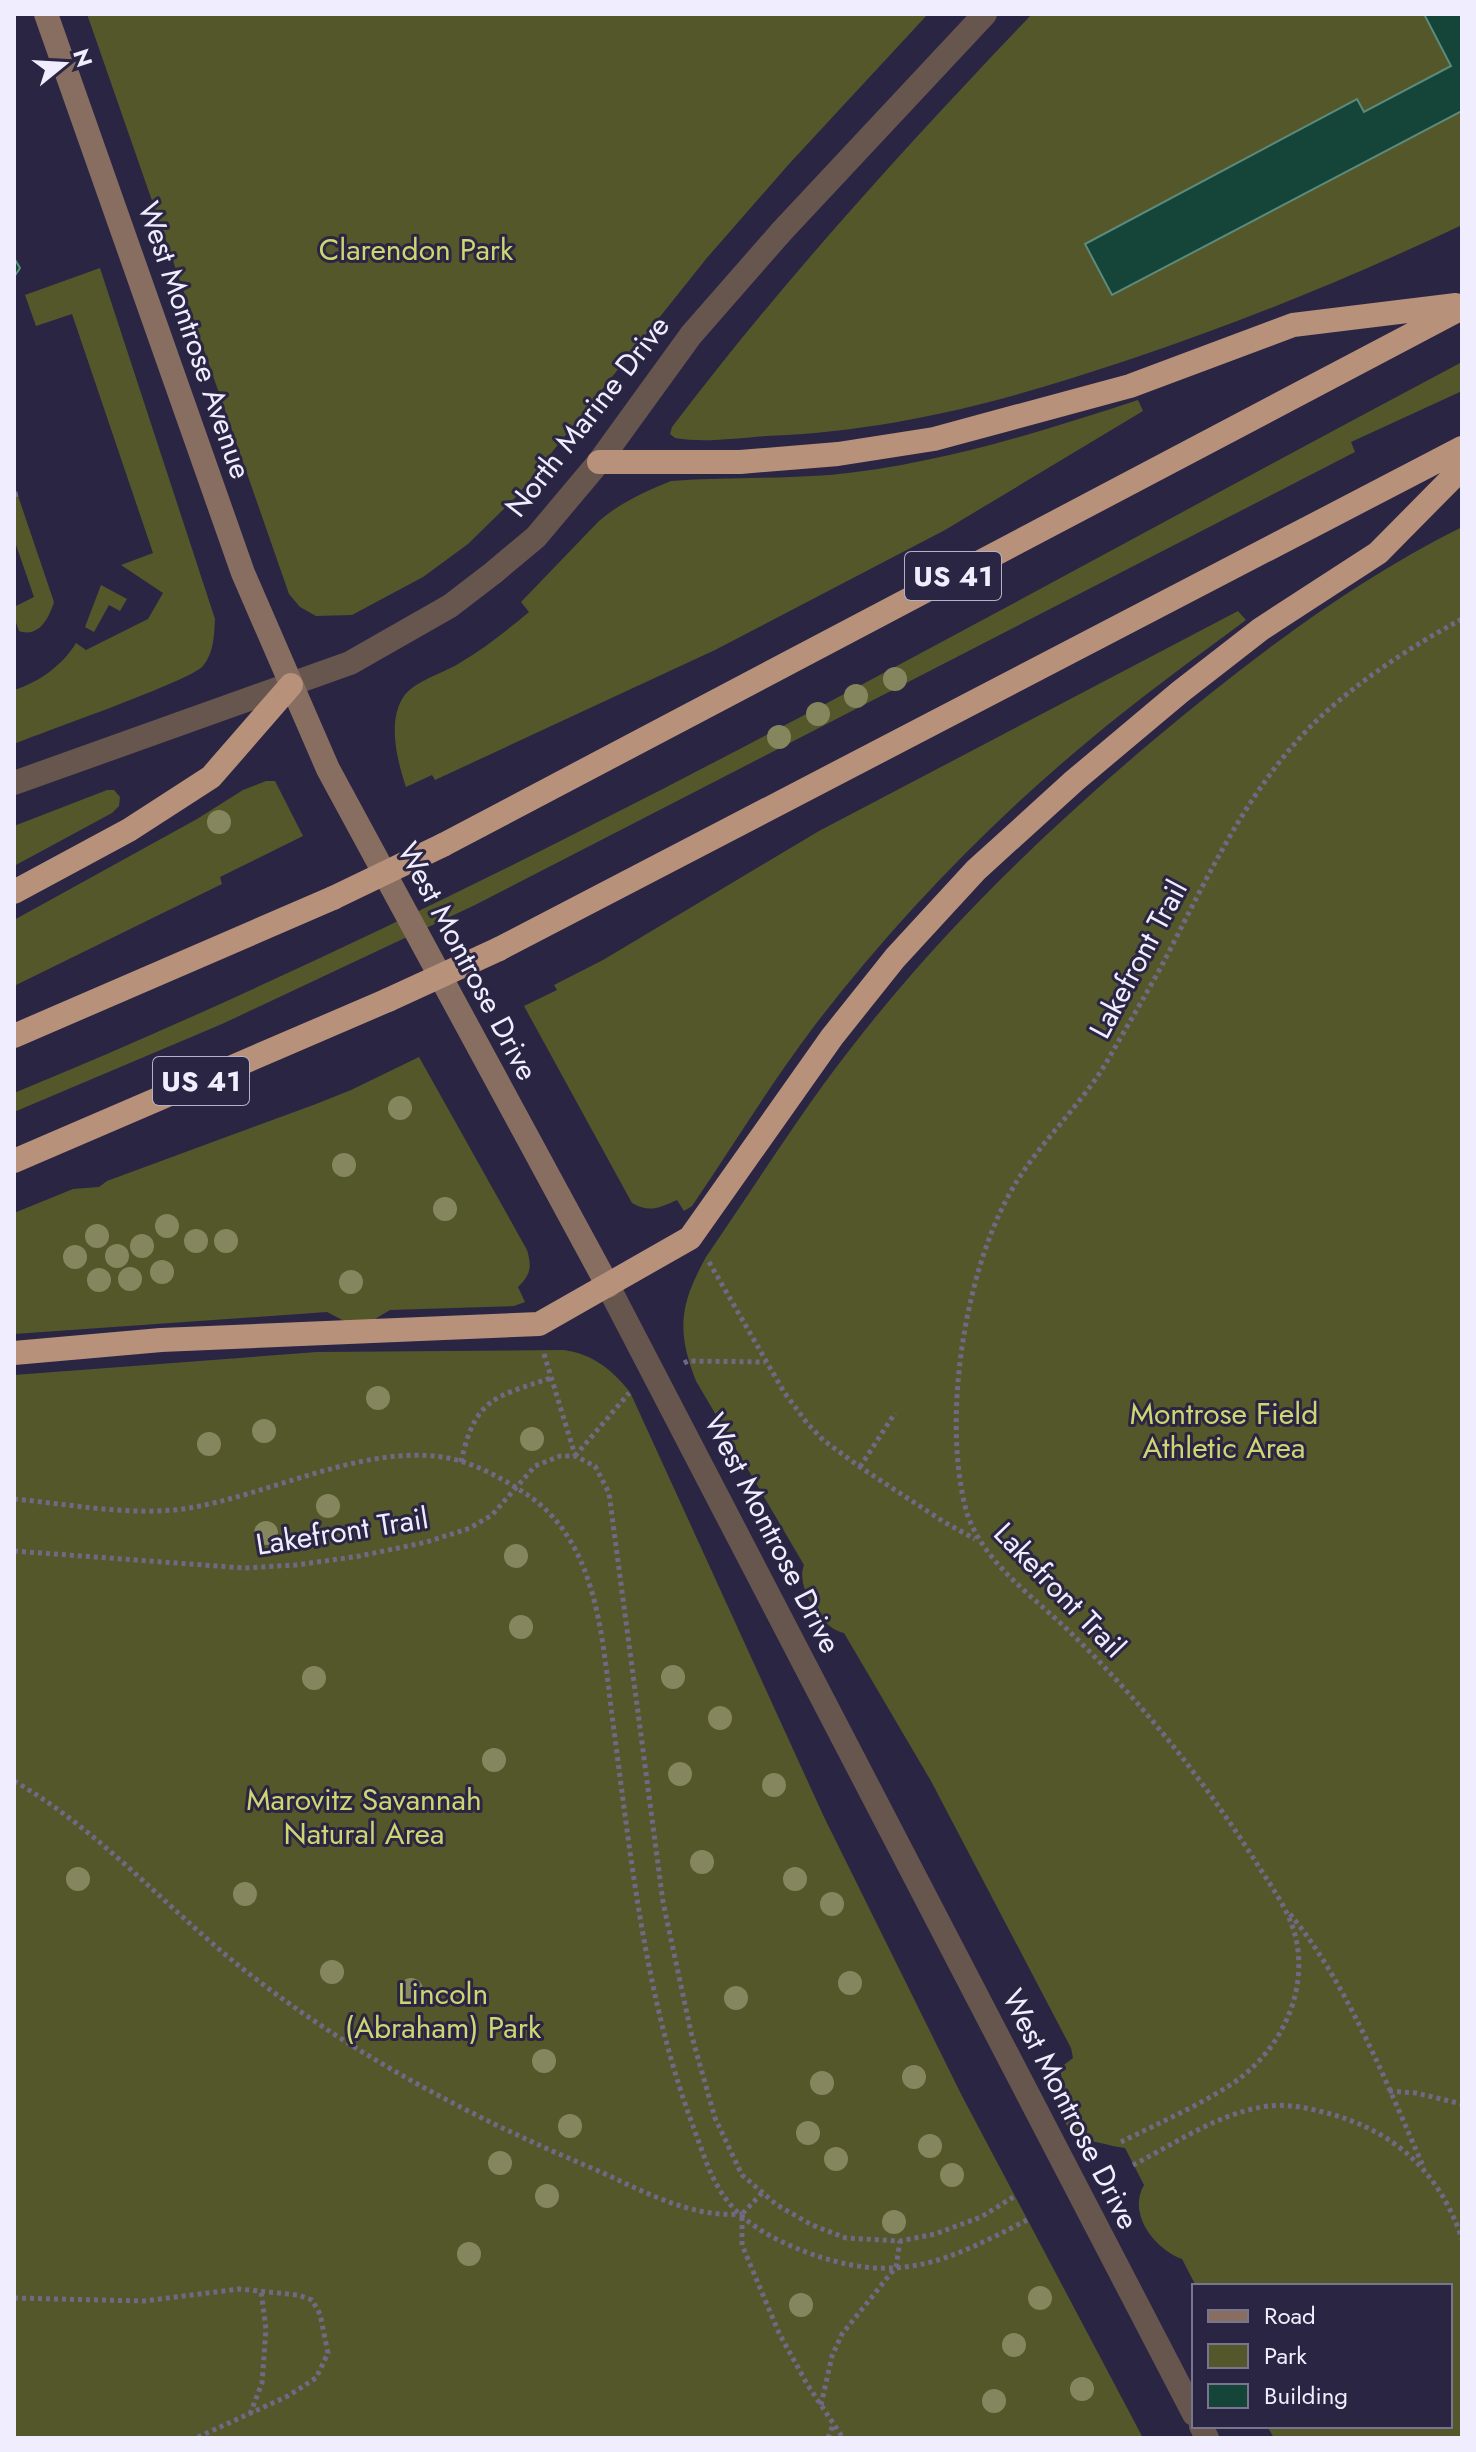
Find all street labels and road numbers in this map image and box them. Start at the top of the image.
street label: West Montrose Avenue [127,195,263,485]
street label: North Marine Drive [494,306,680,526]
road number: US 41 [905,552,1001,600]
street label: West Montrose Drive [387,834,549,1088]
street label: Lakefront Trail [1078,872,1198,1046]
road number: US 41 [153,1057,249,1105]
street label: West Montrose Drive [694,1406,852,1660]
street label: Lakefront Trail [253,1496,431,1566]
street label: Lakefront Trail [984,1513,1136,1667]
street label: West Montrose Drive [992,1982,1150,2236]

